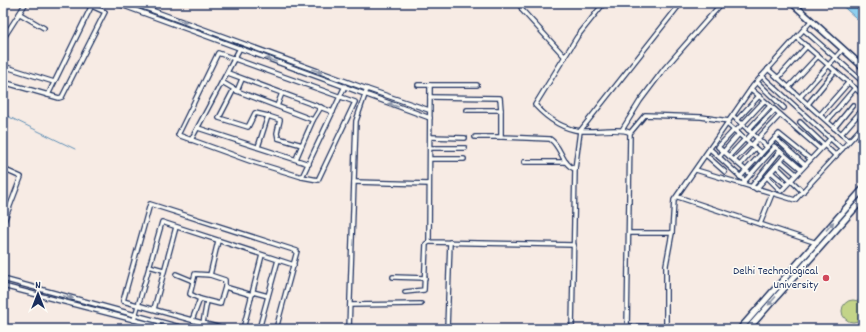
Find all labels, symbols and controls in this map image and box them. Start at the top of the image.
one-way arrow [176,18,188,24]
one-way arrow [265,56,277,62]
one-way arrow [311,68,323,74]
one-way arrow [387,102,399,108]
one-way arrow [826,221,835,232]
place label: Delhi Technological University [733,263,819,294]
marker: Delhi Technological University [821,273,831,283]
north arrow [18,274,58,314]
text: N [35,278,41,294]
one-way arrow [62,294,74,300]
one-way arrow [767,296,777,306]

